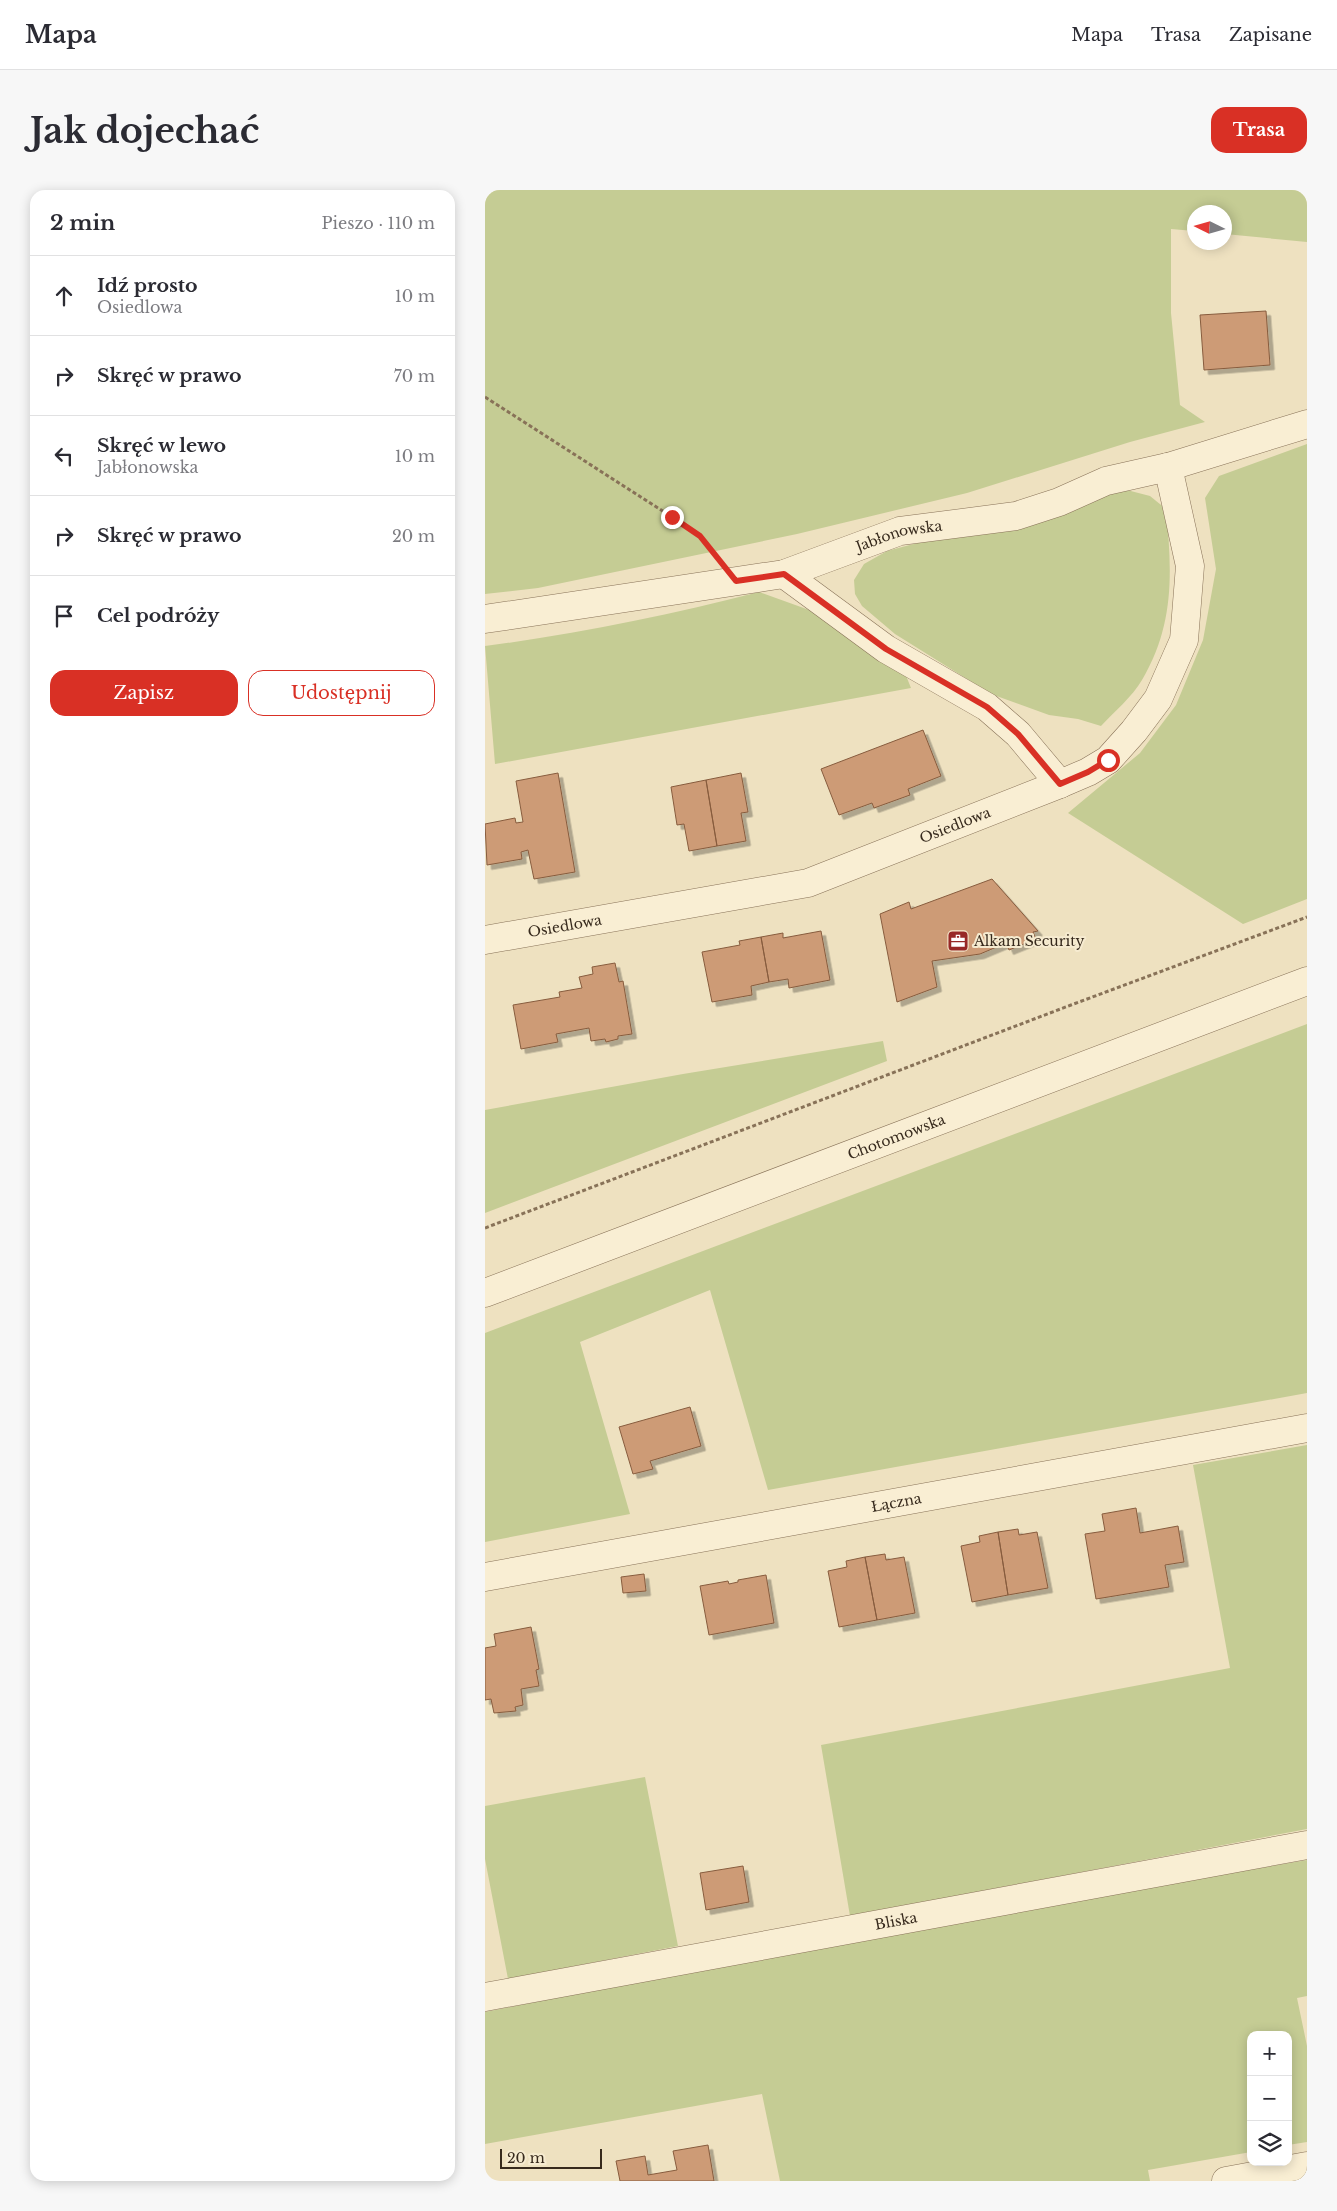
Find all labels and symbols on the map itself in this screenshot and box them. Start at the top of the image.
north arrow [1187,205,1232,250]
route end [661,506,684,529]
street label: Jabłonowska [851,517,943,556]
route start [1097,749,1120,772]
street label: Osiedlowa [917,803,993,847]
street label: Osiedlowa [526,911,603,941]
office icon: Alkam Security [946,929,970,953]
place label: Alkam Security [973,932,1084,950]
street label: Chotomowska [845,1110,948,1164]
street label: Łączna [870,1489,923,1516]
street label: Bliska [873,1908,919,1934]
scale bar [500,2146,603,2169]

